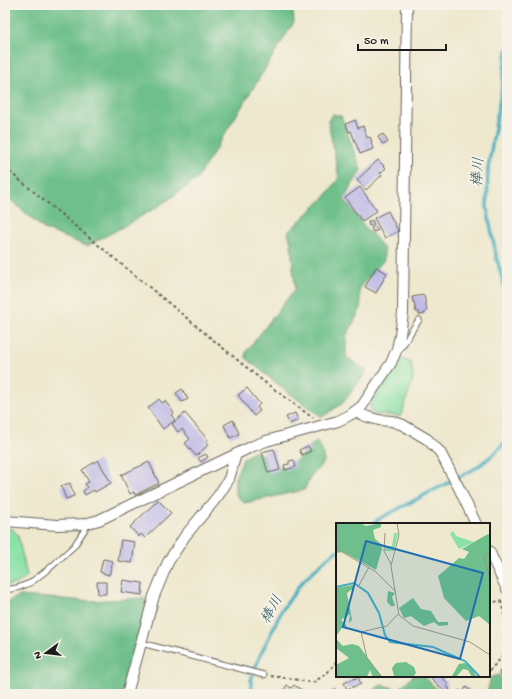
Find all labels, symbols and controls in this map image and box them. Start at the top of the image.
scale bar [358,26,446,52]
text: 50 m [364,35,389,49]
water label: 棒川 [468,156,489,188]
inset map [336,523,490,677]
water label: 棒川 [257,592,288,627]
north arrow [26,633,66,673]
text: N [32,650,45,660]

